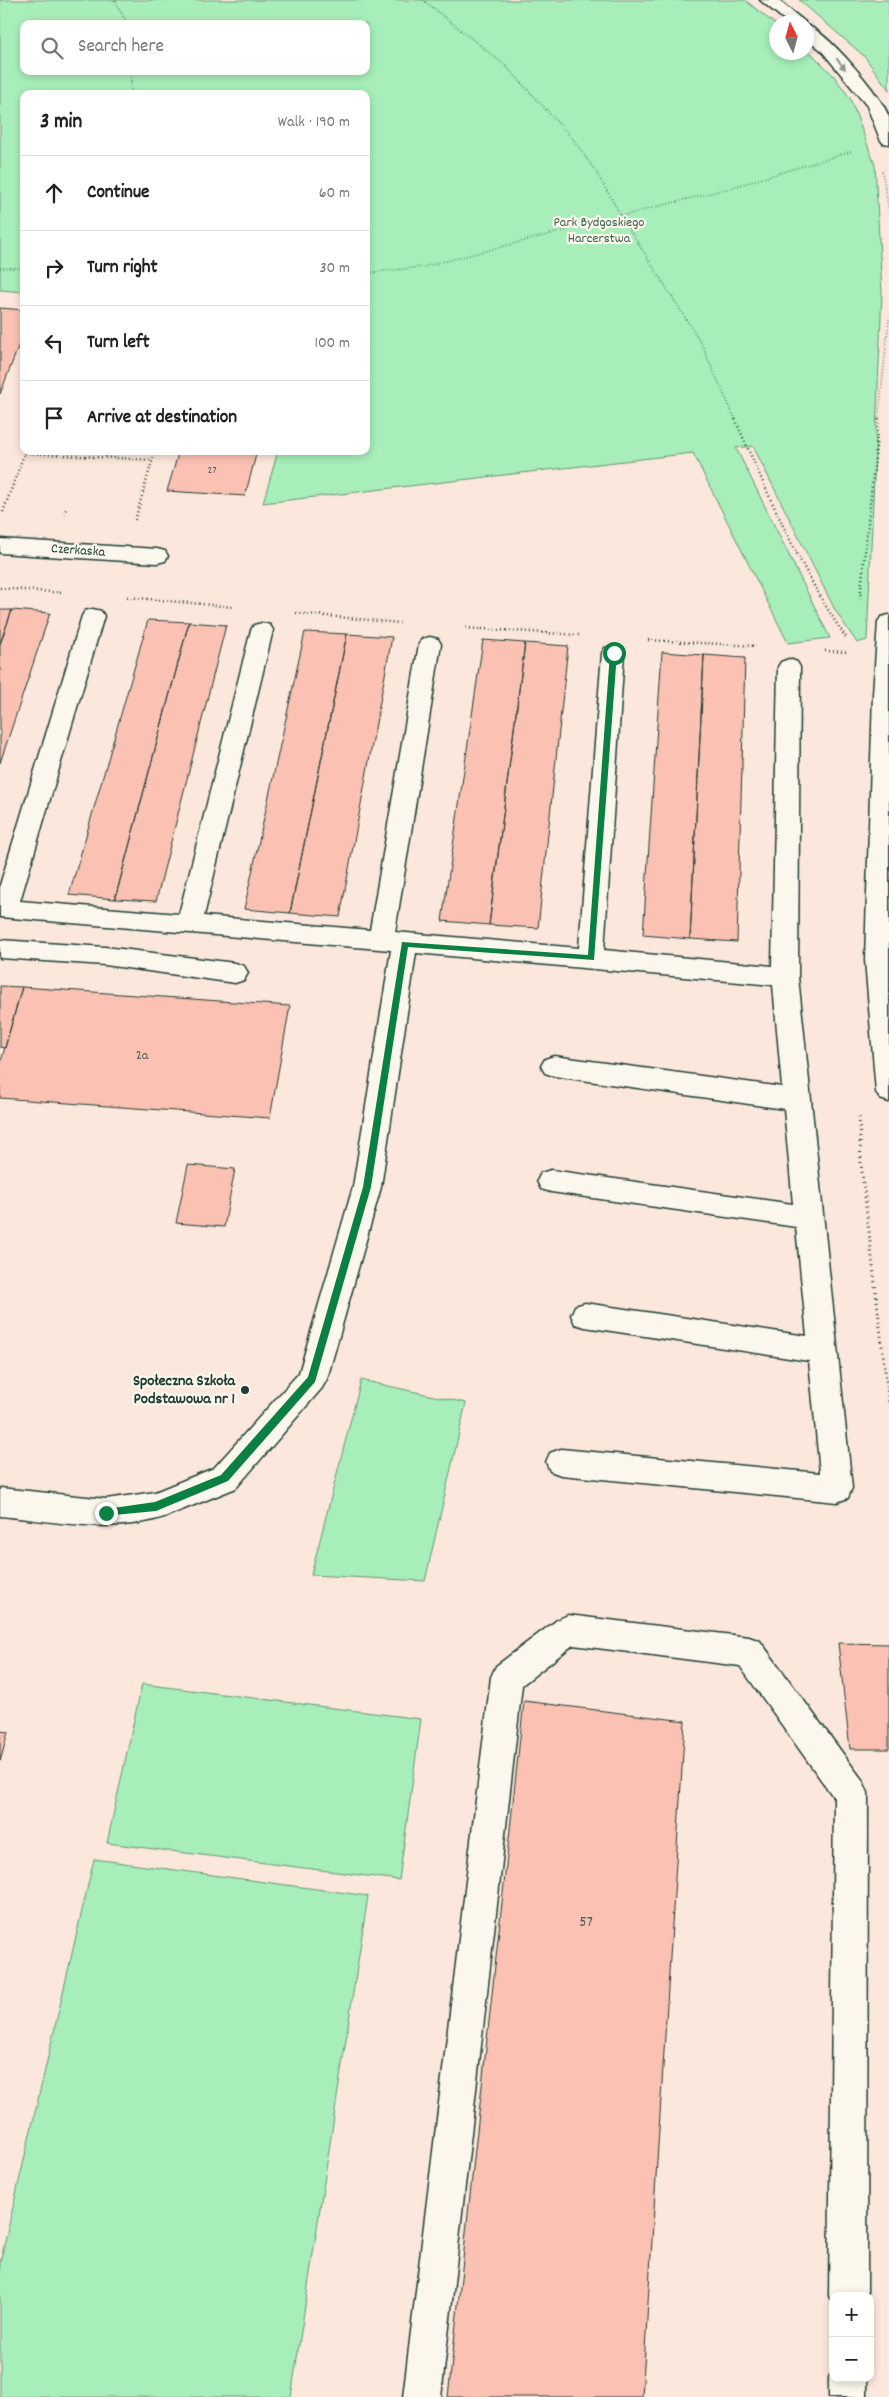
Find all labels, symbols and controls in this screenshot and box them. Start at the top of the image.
north arrow [769,15,814,60]
search box [20,20,370,75]
icon: search [38,34,66,62]
text: Search here [78,34,164,61]
one-way arrow [836,57,847,70]
text: 3 min [40,108,82,138]
text: Walk · 190 m [278,111,350,134]
icon: ahead [40,179,68,207]
text: Continue [87,180,149,207]
text: 60 m [319,182,350,205]
park label: Park Bydgoskiego Harcerstwa [553,213,645,249]
icon: right [40,254,68,282]
text: Turn right [87,255,158,282]
text: 30 m [320,257,350,280]
icon: left [40,329,68,357]
text: Turn left [87,330,150,357]
text: 100 m [314,332,350,355]
icon: arrive [40,404,68,432]
text: Arrive at destination [87,405,237,432]
house number: 27 [207,463,217,479]
street label: Czerkaska [50,539,106,563]
route start [603,642,626,665]
house number: 2a [136,1046,149,1066]
place label: Społeczna Szkoła Podstawowa nr 1 [133,1370,236,1411]
marker: Społeczna Szkoła Podstawowa nr 1 [239,1384,251,1396]
route end [95,1502,118,1525]
house number: 57 [579,1911,593,1934]
map controls [829,2292,874,2382]
button: + [829,2292,874,2337]
button: − [829,2337,874,2382]

